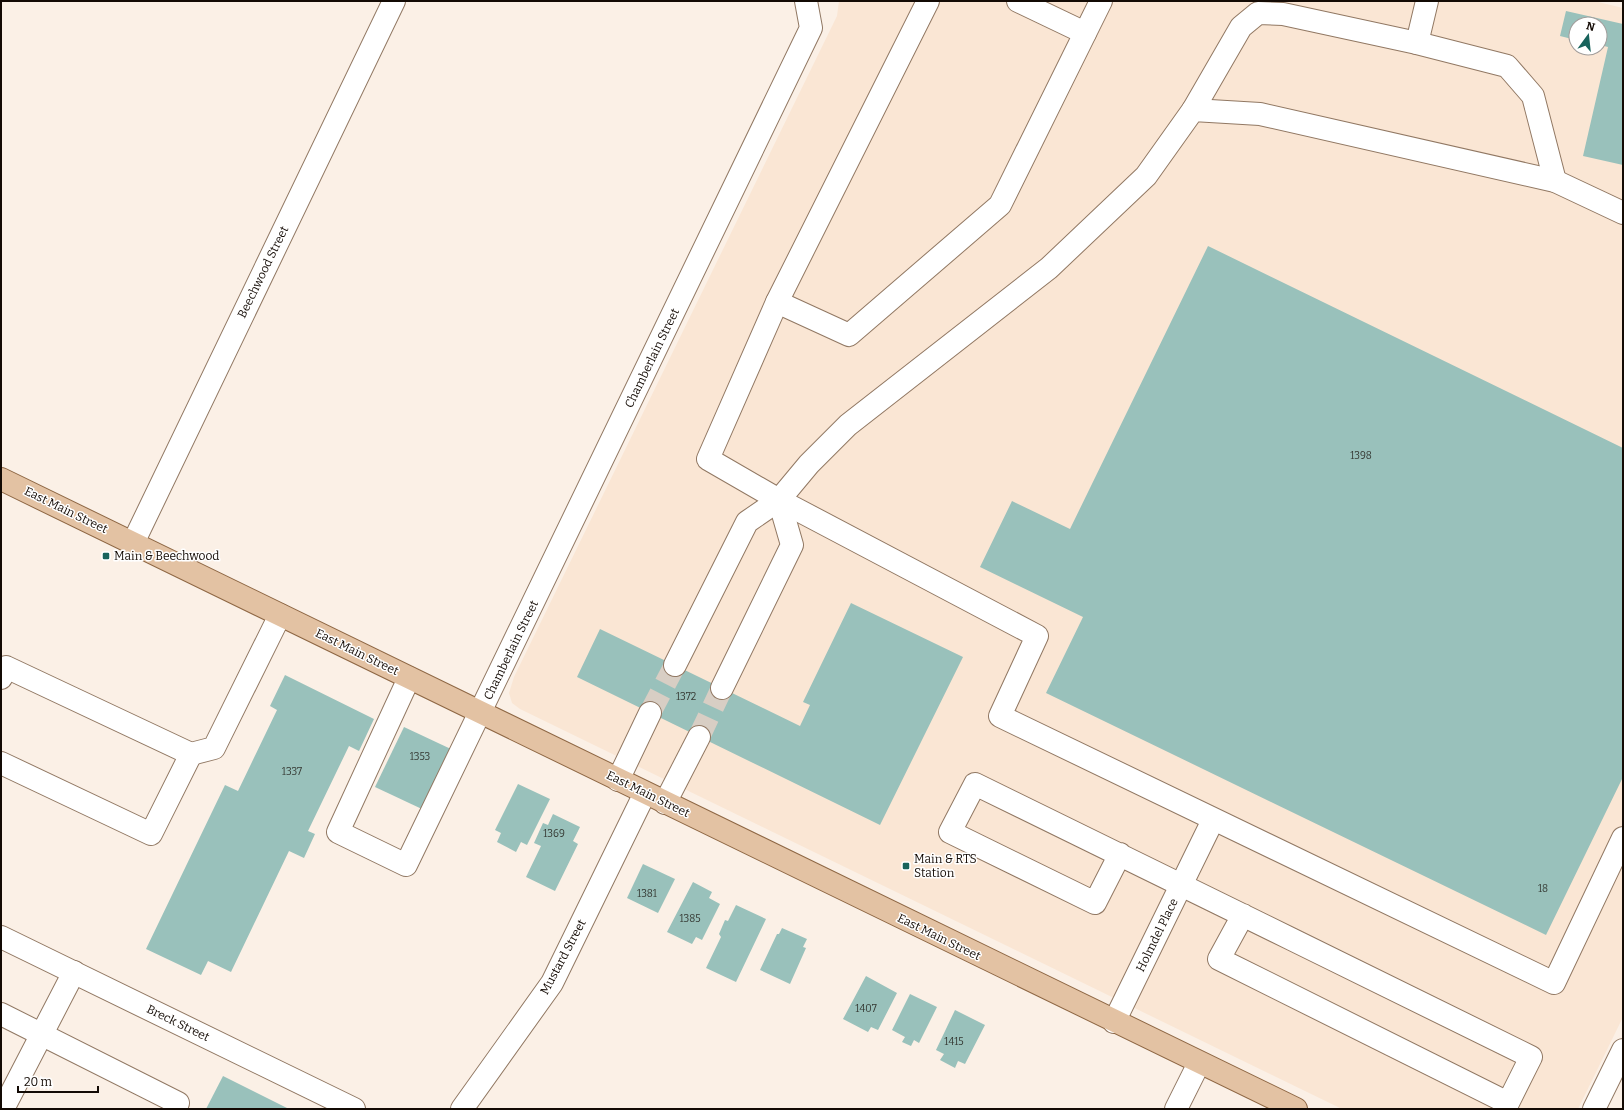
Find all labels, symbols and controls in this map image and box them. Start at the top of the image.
north arrow [1568,16,1608,56]
text: N [1585,19,1597,34]
street label: Beechwood Street [235,223,292,320]
street label: Chamberlain Street [622,305,682,410]
house number: 1398 [1350,450,1372,462]
street label: East Main Street [22,484,110,536]
place label: Main & Beechwood [114,549,219,563]
marker: Main & Beechwood [101,551,111,561]
street label: Chamberlain Street [481,597,541,702]
street label: East Main Street [313,626,401,678]
house number: 1372 [676,691,696,703]
house number: 1353 [410,751,431,763]
house number: 1337 [282,766,302,778]
street label: East Main Street [604,768,692,820]
house number: 1369 [543,828,565,840]
place label: Main & RTS Station [914,852,977,880]
marker: Main & RTS Station [901,861,911,871]
house number: 18 [1538,883,1548,895]
house number: 1381 [637,888,657,900]
street label: Holmdel Place [1133,896,1181,974]
street label: East Main Street [895,911,983,963]
house number: 1385 [679,913,701,925]
street label: Mustard Street [537,916,589,997]
street label: Breck Street [144,1002,212,1045]
house number: 1407 [855,1003,877,1015]
house number: 1415 [944,1036,964,1048]
scale bar [18,1068,98,1094]
text: 20 m [24,1075,53,1089]

